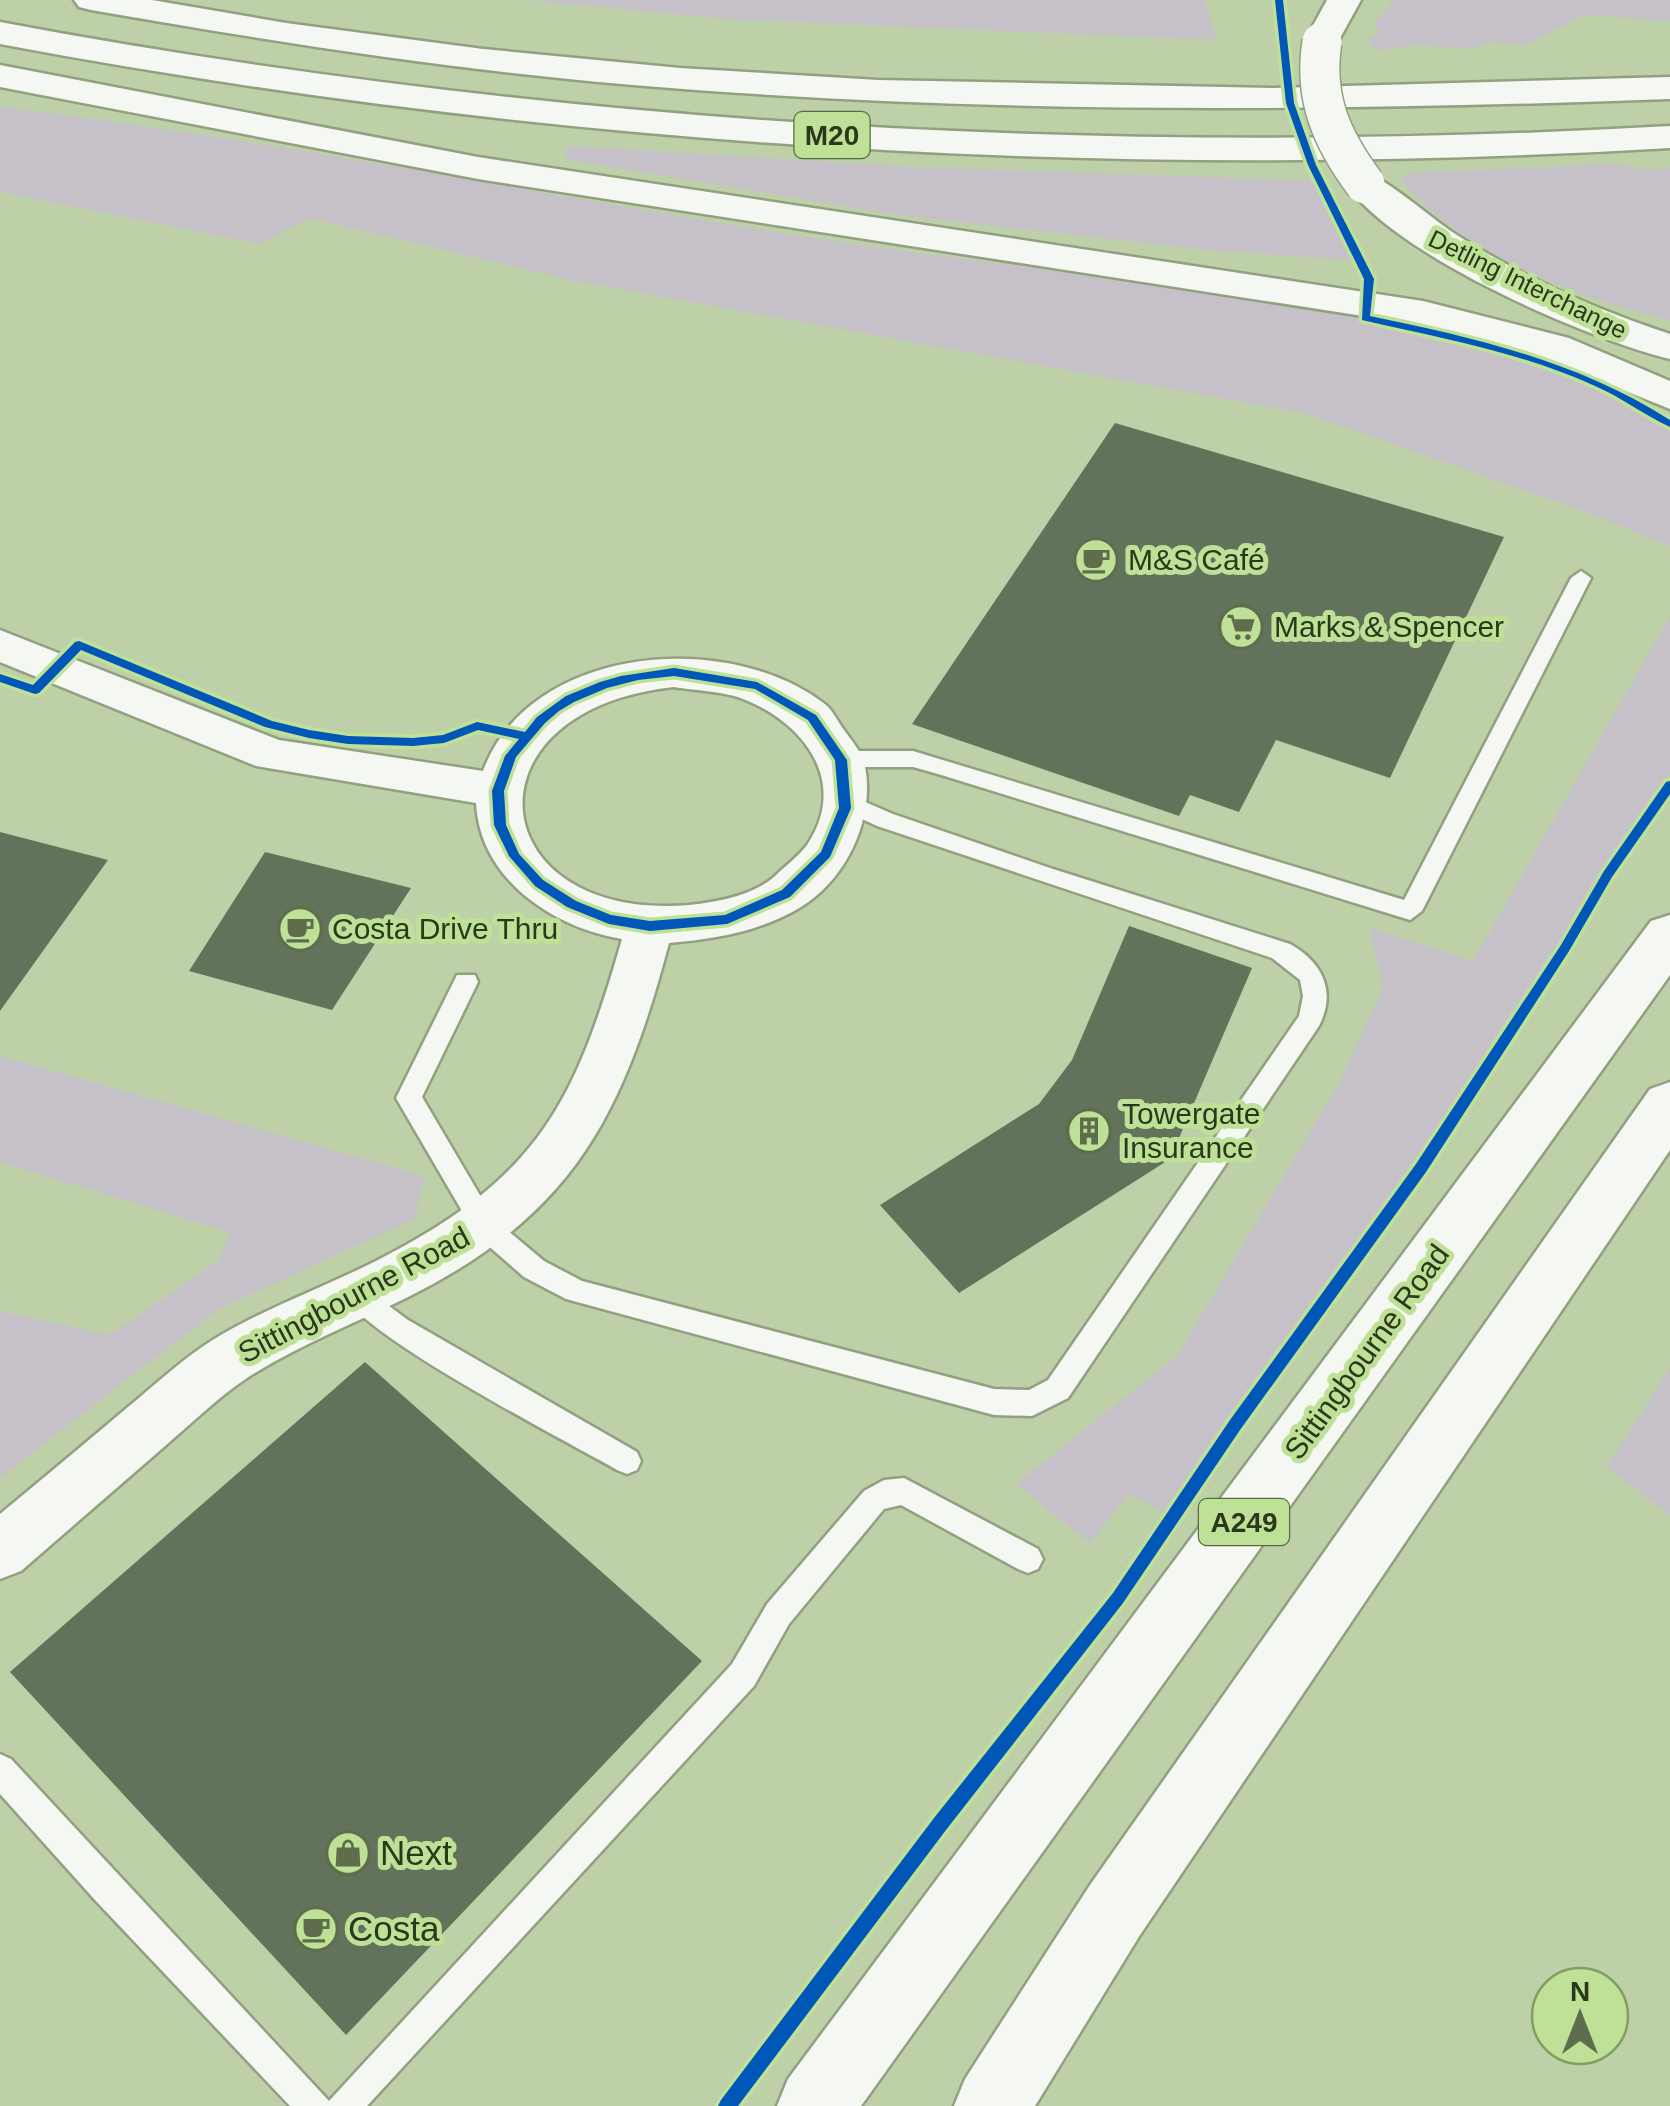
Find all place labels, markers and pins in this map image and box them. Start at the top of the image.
cafe icon: M&S Café [1073,537,1119,583]
place label: M&S Café [1128,543,1265,576]
supermarket icon: Marks & Spencer [1218,604,1264,650]
place label: Marks & Spencer [1274,610,1504,643]
cafe icon: Costa Drive Thru [277,906,323,952]
place label: Costa Drive Thru [332,912,558,945]
place label: Towergate Insurance [1122,1097,1260,1164]
building icon: Towergate Insurance [1066,1108,1112,1154]
shop icon: Next [325,1830,371,1876]
place label: Next [380,1833,452,1872]
cafe icon: Costa [293,1906,339,1952]
place label: Costa [348,1909,440,1948]

